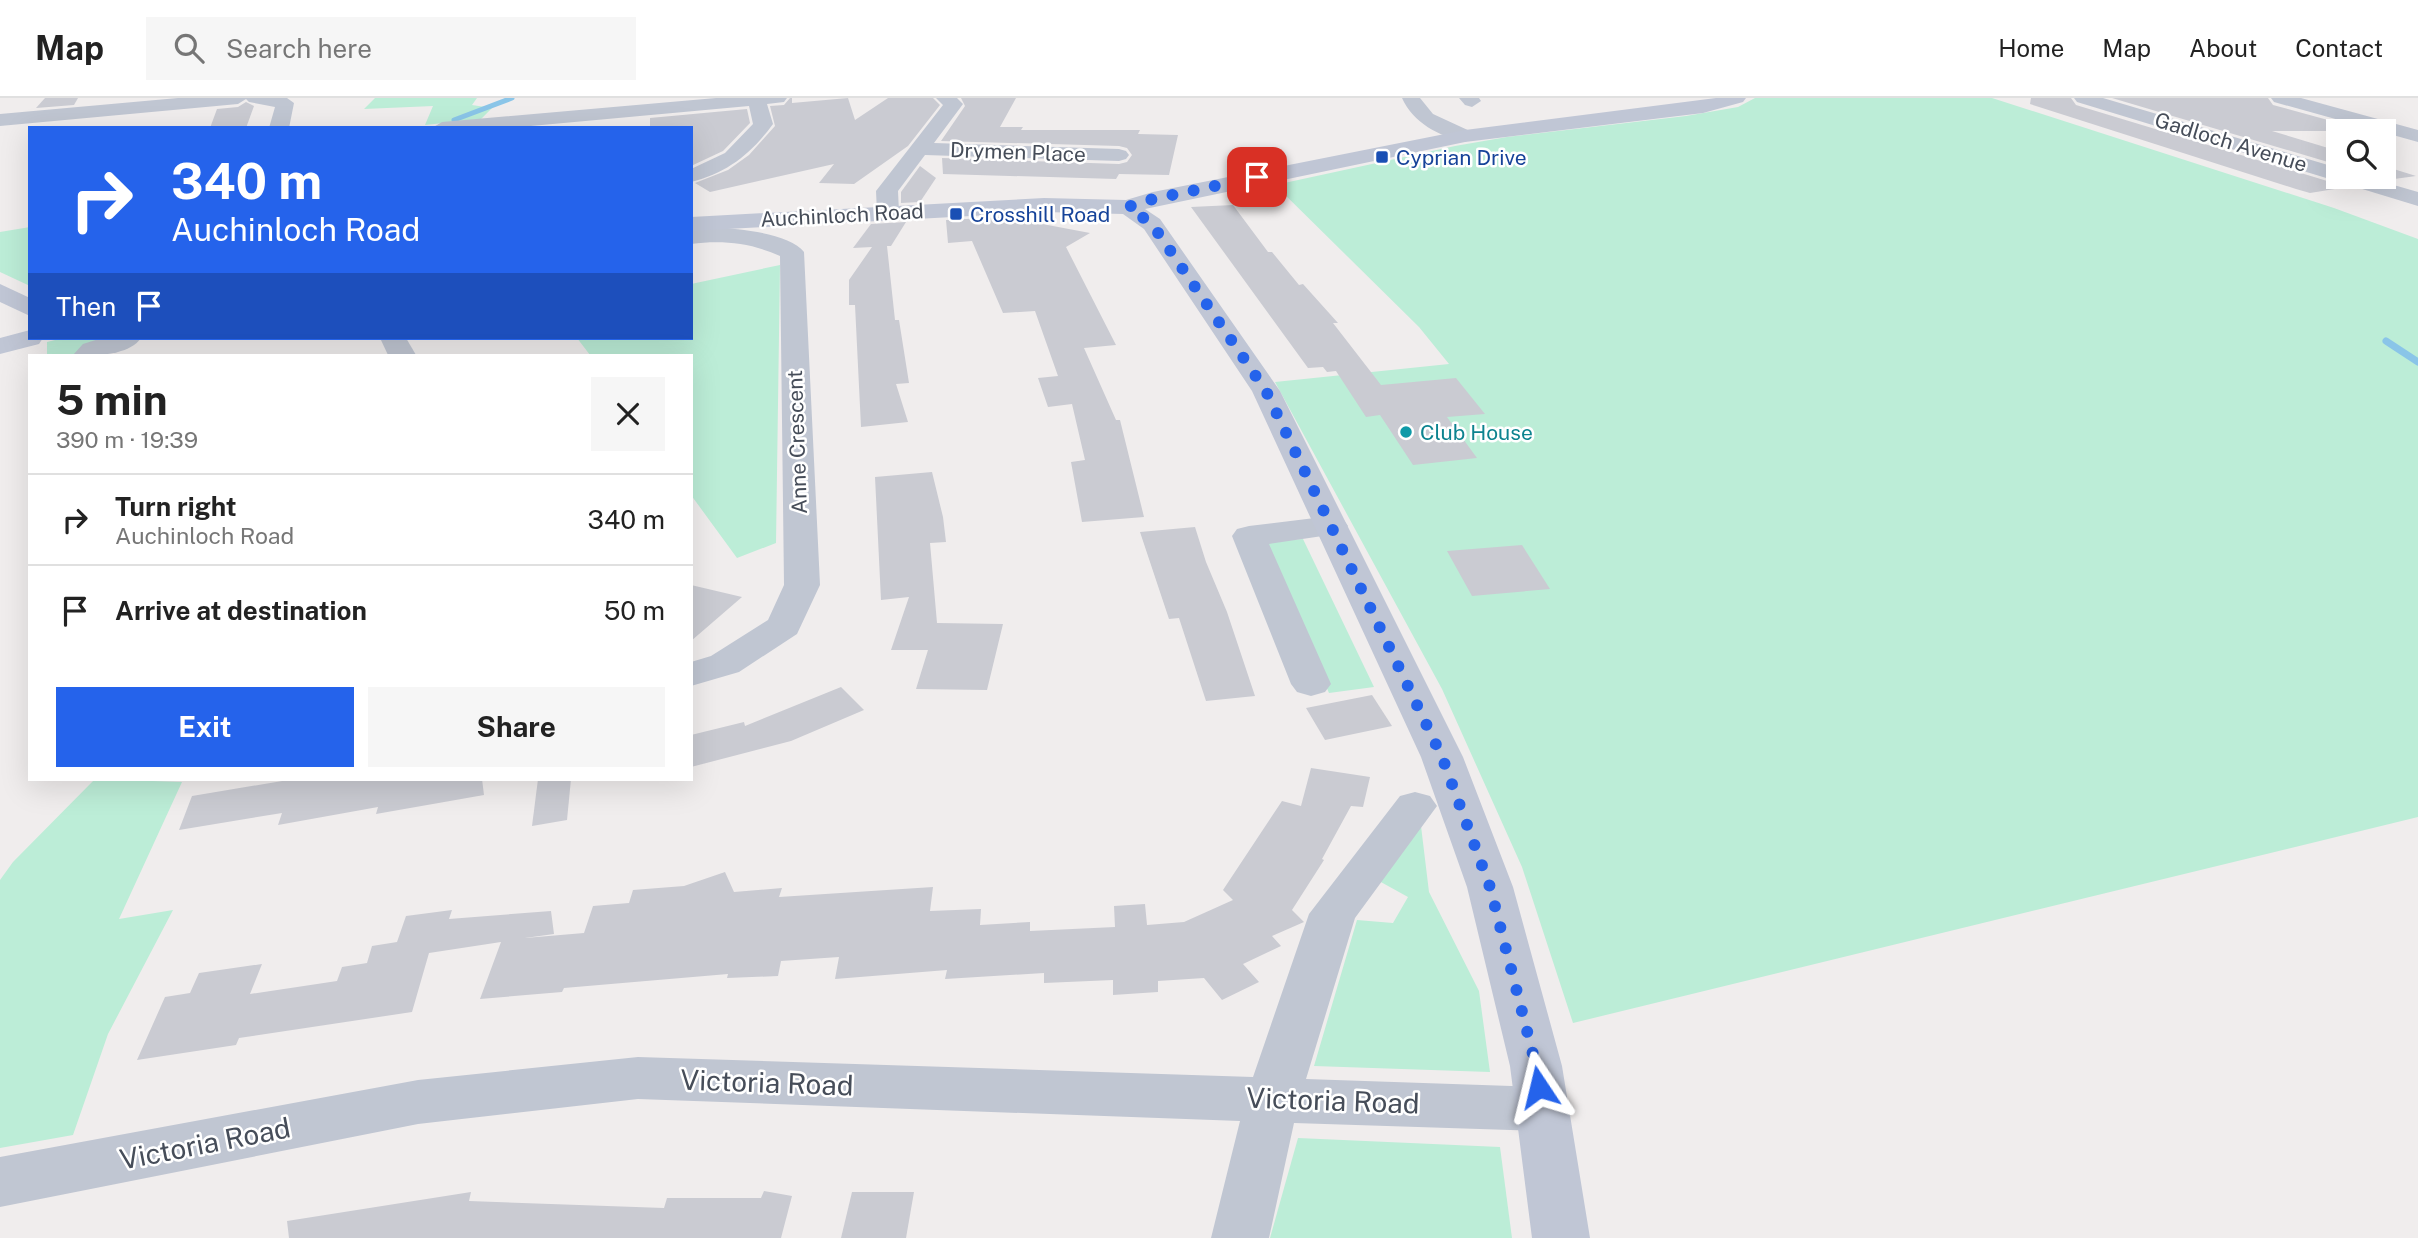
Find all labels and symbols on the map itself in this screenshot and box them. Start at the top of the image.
street label: Gadloch Avenue [2152,107,2310,177]
street label: Drymen Place [950,137,1086,167]
place label: Cyprian Drive [1396,145,1527,170]
pin [1227,147,1287,207]
marker: Cyprian Drive [1374,149,1390,165]
street label: Auchinloch Road [760,198,924,232]
place label: Crosshill Road [970,202,1110,227]
marker: Crosshill Road [948,206,964,222]
street label: Anne Crescent [782,370,812,514]
place label: Club House [1420,420,1533,445]
marker: Club House [1398,424,1414,440]
position arrow [1502,1050,1576,1124]
street label: Victoria Road [680,1062,854,1102]
street label: Victoria Road [1246,1080,1420,1120]
street label: Victoria Road [117,1110,293,1176]

